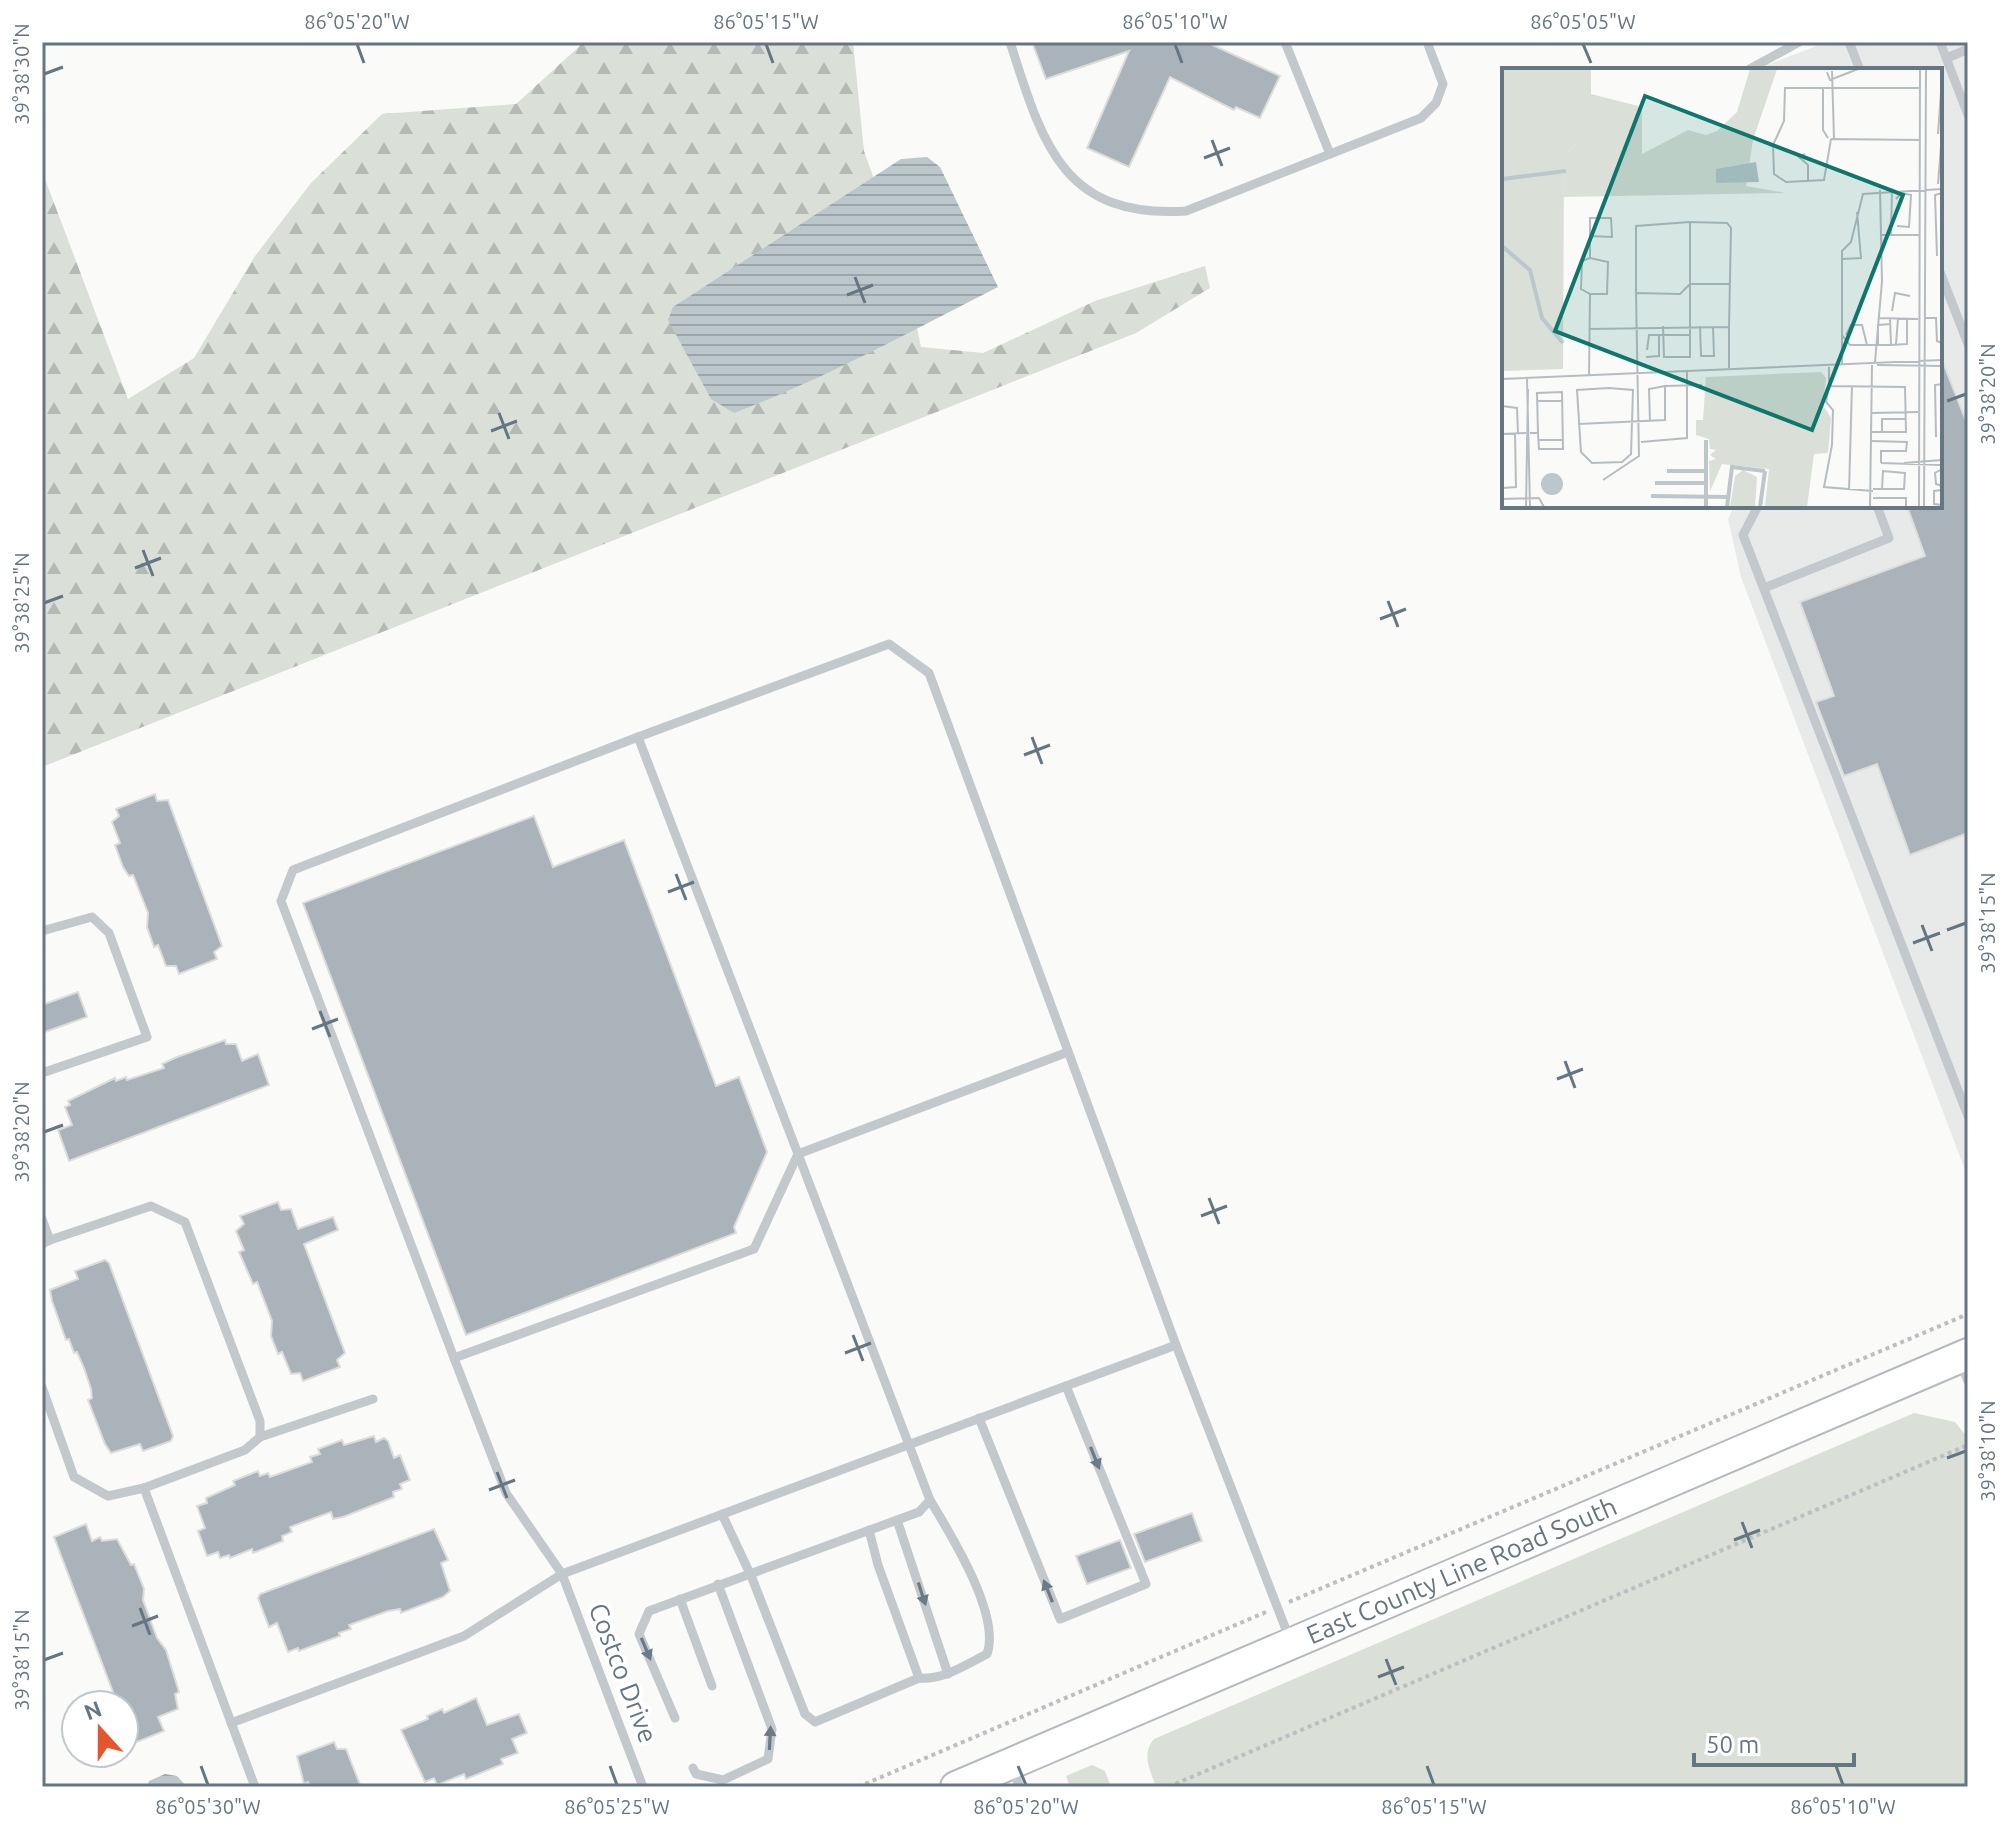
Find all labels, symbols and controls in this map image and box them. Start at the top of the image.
text: 86°05'20"W [304,10,410,33]
text: 86°05'15"W [713,10,819,33]
text: 86°05'10"W [1122,10,1228,33]
text: 86°05'05"W [1530,10,1636,33]
text: 39°38'30"N [10,23,33,125]
inset map [1502,68,1942,508]
text: 39°38'20"N [1976,343,1999,445]
text: 39°38'25"N [10,552,33,654]
text: 39°38'15"N [1976,872,1999,974]
text: 39°38'20"N [10,1081,33,1183]
text: 39°38'10"N [1976,1400,1999,1502]
one-way arrow [1089,1446,1102,1470]
street label: East County Line Road South [1302,1491,1621,1649]
one-way arrow [1042,1579,1055,1603]
one-way arrow [916,1582,928,1606]
street label: Costco Drive [584,1599,663,1747]
text: 39°38'15"N [10,1609,33,1711]
one-way arrow [639,1637,652,1661]
north arrow [60,1689,140,1769]
text: N [81,1695,105,1724]
scale bar [1694,1717,1854,1767]
one-way arrow [763,1724,776,1750]
text: 50 m [1706,1731,1759,1758]
text: 86°05'30"W [155,1795,261,1818]
text: 86°05'25"W [564,1795,670,1818]
text: 86°05'20"W [973,1795,1079,1818]
text: 86°05'15"W [1381,1795,1487,1818]
text: 86°05'10"W [1790,1795,1896,1818]

